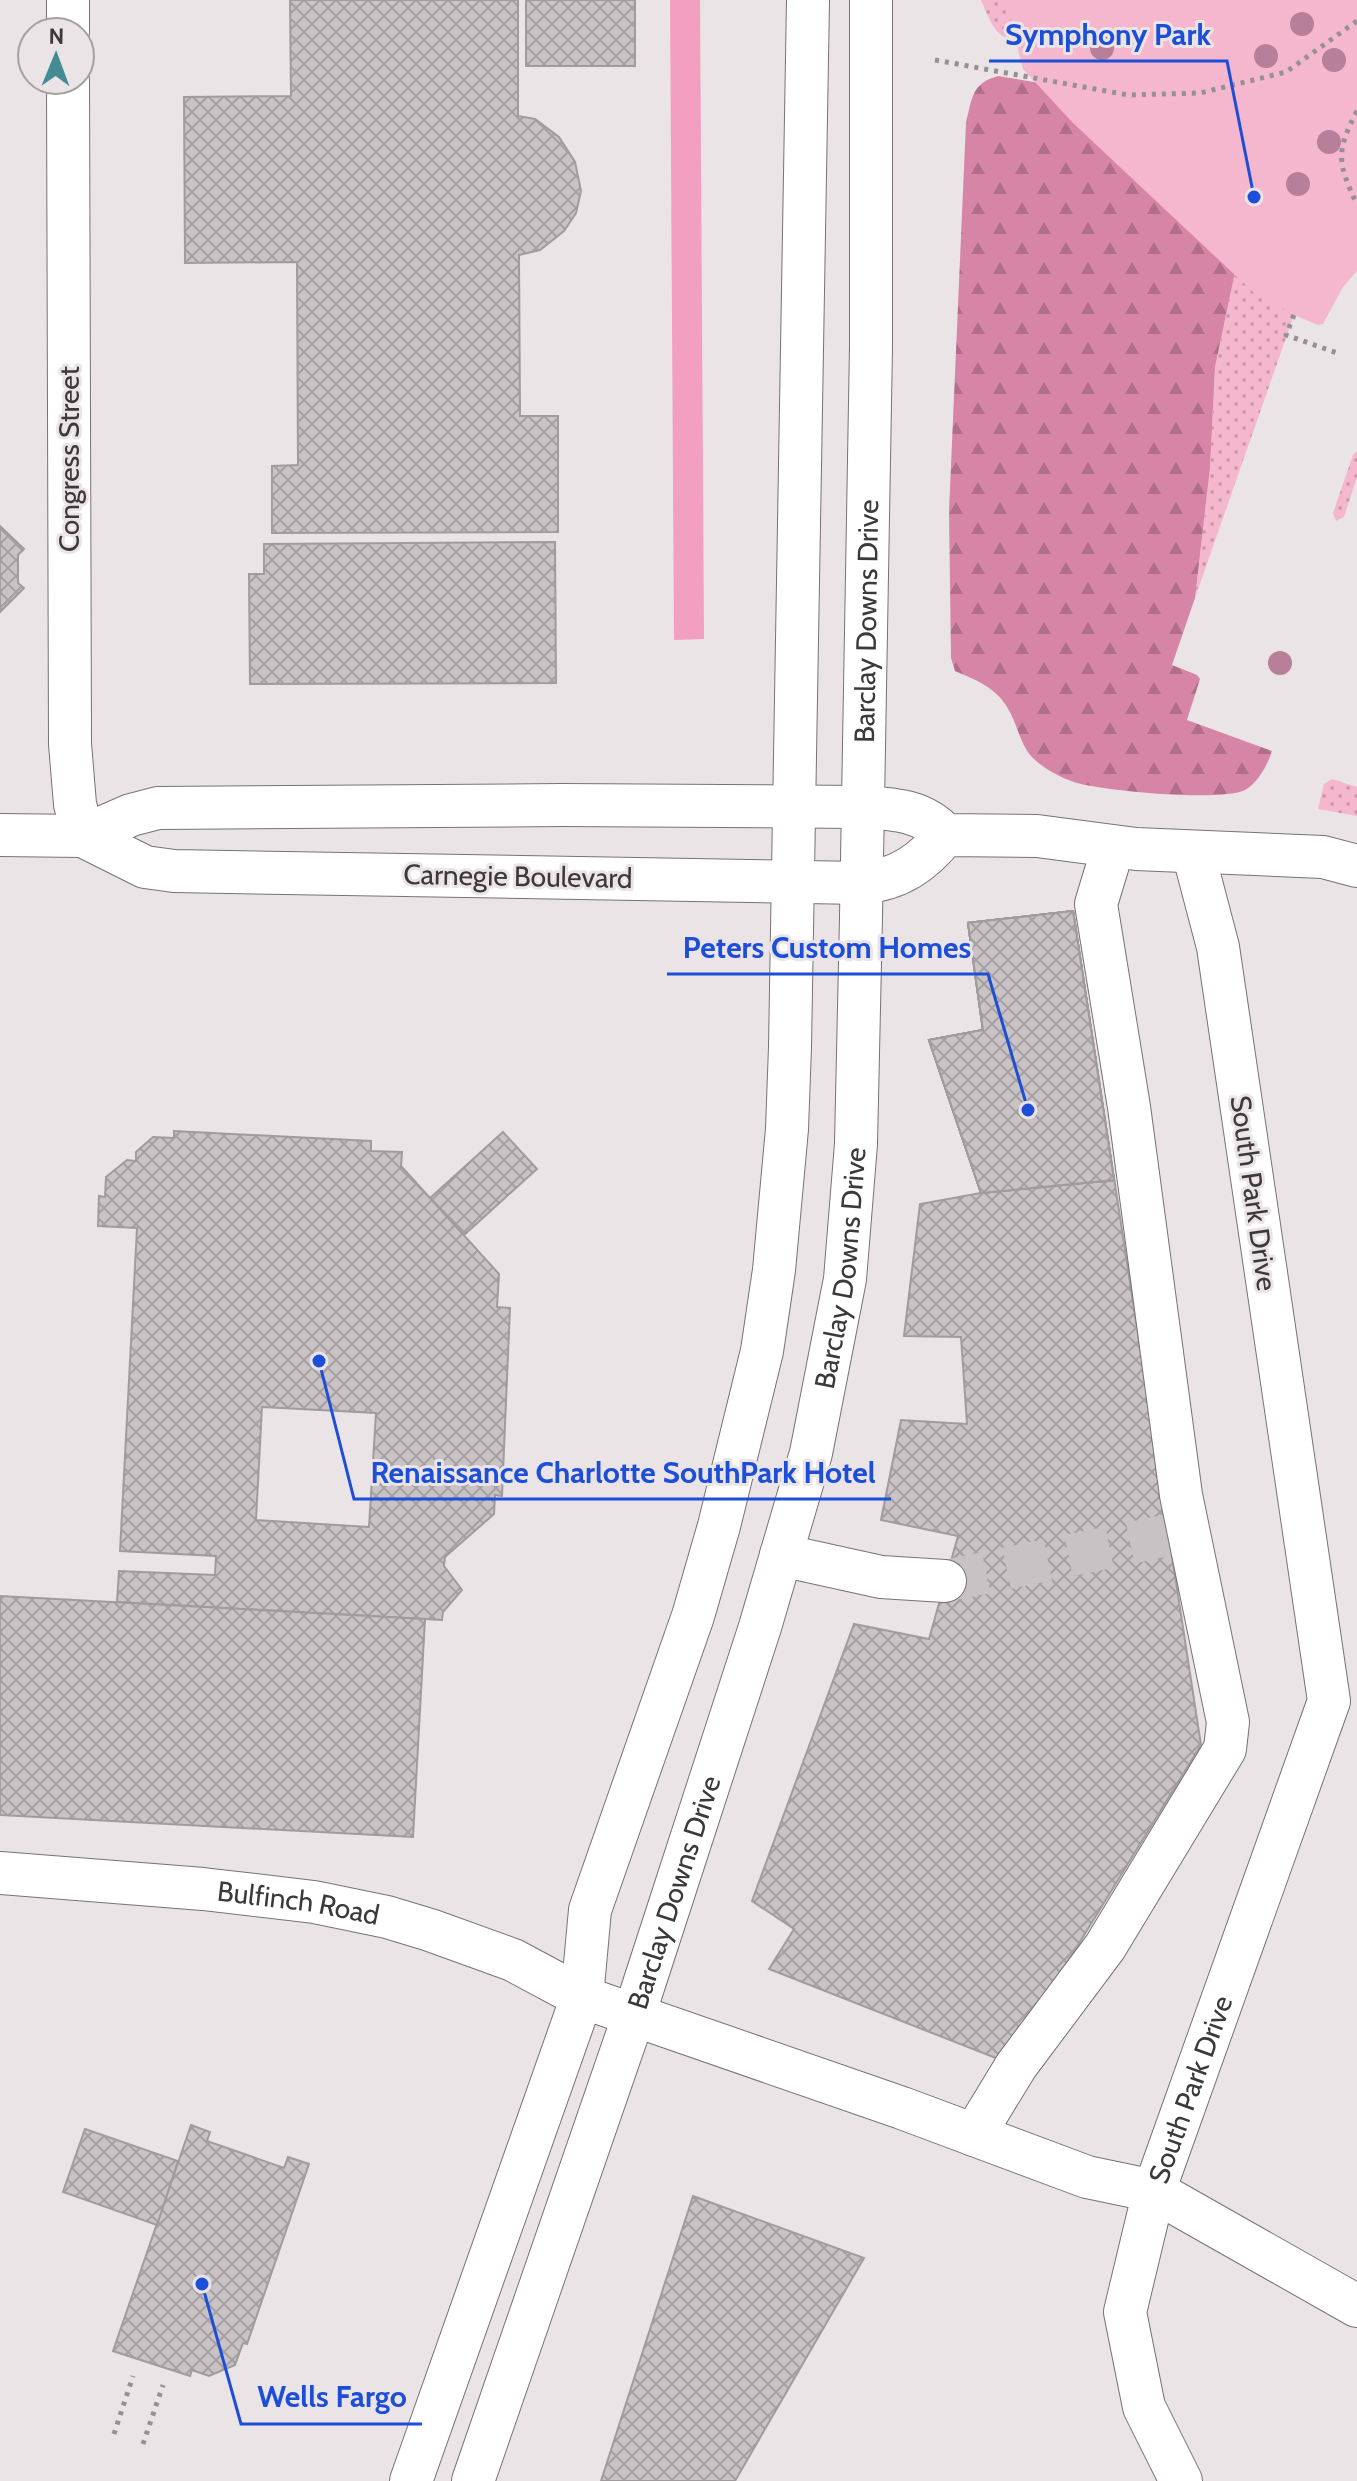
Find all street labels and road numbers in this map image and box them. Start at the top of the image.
street label: Congress Street [52,366,86,552]
street label: Barclay Downs Drive [847,499,885,743]
street label: Carnegie Boulevard [403,857,633,895]
street label: South Park Drive [1223,1093,1285,1293]
street label: Barclay Downs Drive [807,1146,873,1392]
street label: Barclay Downs Drive [620,1771,728,2013]
street label: Bulfinch Road [215,1874,383,1932]
street label: South Park Drive [1141,1991,1239,2188]

